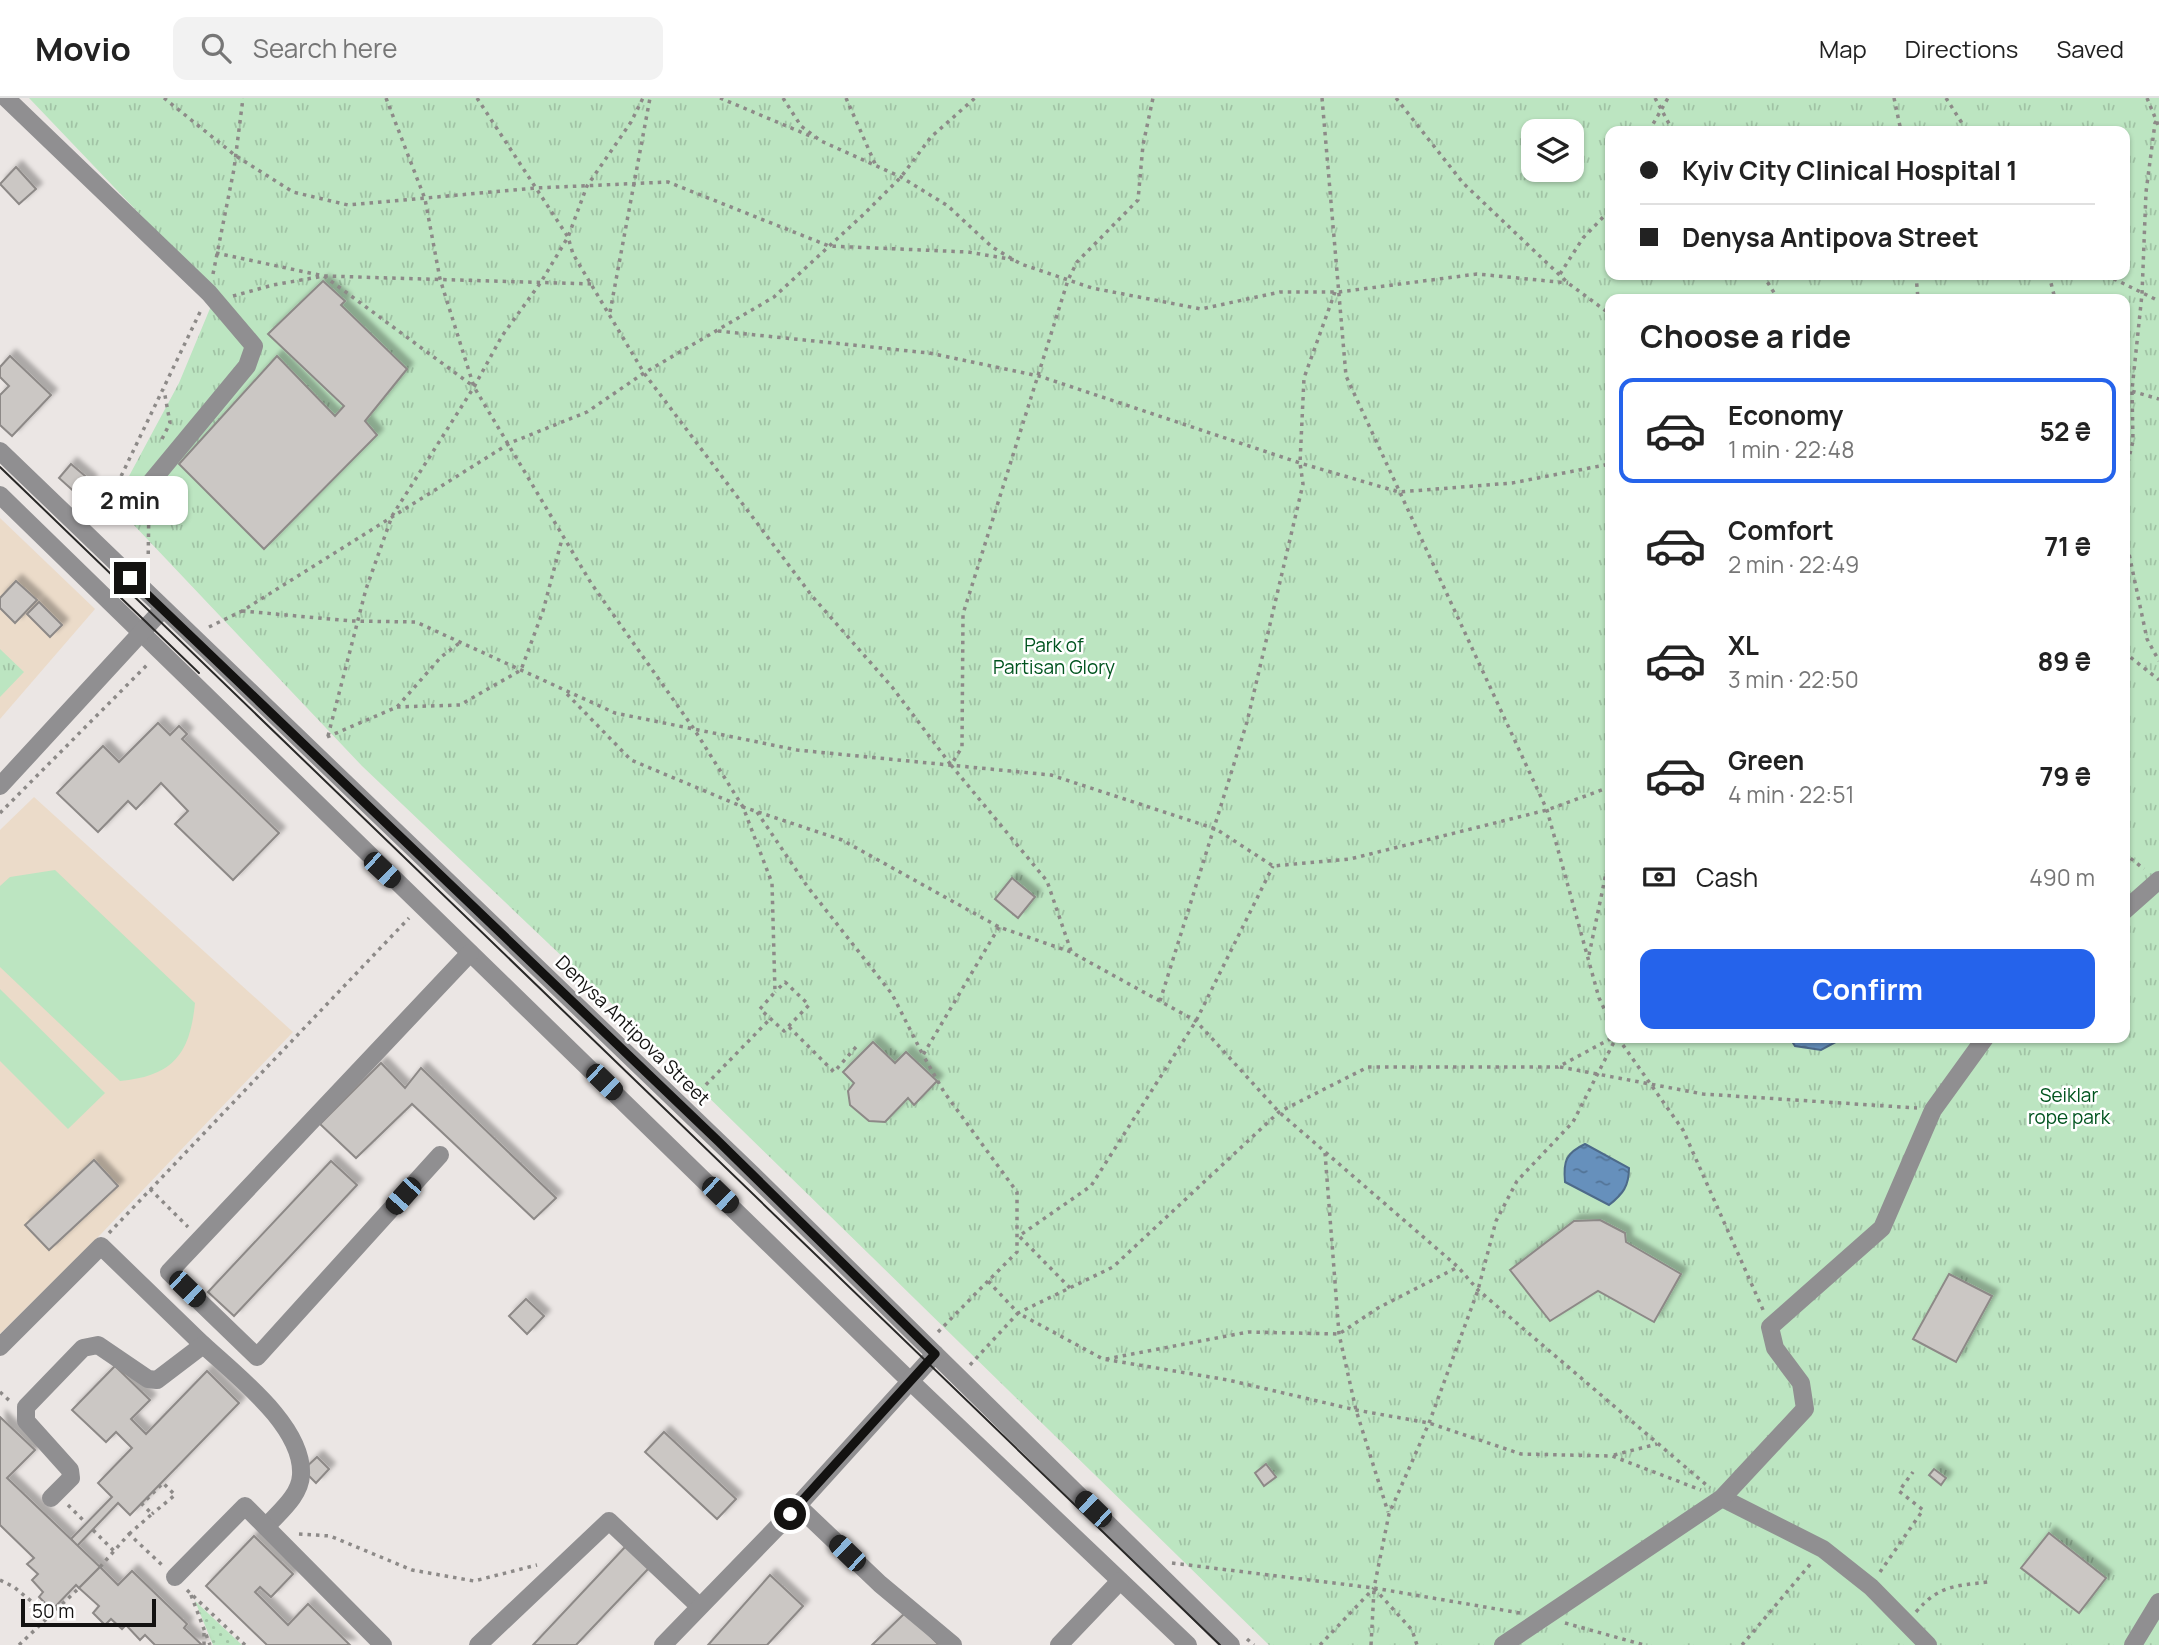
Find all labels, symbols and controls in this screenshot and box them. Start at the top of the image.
search box [173,17,663,80]
text: Movio [35,26,131,71]
icon: search [197,29,235,67]
text: Search here [253,30,397,66]
text: Map [1819,32,1867,65]
text: Directions [1905,32,2018,65]
text: Saved [2056,32,2124,65]
map controls [1521,119,1584,182]
button: layers [1521,119,1584,182]
text: Kyiv City Clinical Hospital 1 [1682,152,2018,188]
text: Denysa Antipova Street [1682,219,1979,255]
text: Choose a ride [1640,314,1851,358]
text: Economy [1728,397,1843,433]
icon: car [1644,399,1707,462]
text: 52 ₴ [2039,413,2091,449]
text: 1 min · 22:48 [1728,433,1855,465]
callout: 2 min [72,476,188,526]
text: 2 min [100,484,160,516]
text: Comfort [1728,512,1834,548]
icon: car [1644,514,1707,577]
text: 71 ₴ [2044,528,2091,564]
text: 2 min · 22:49 [1728,548,1859,580]
route end [114,562,146,594]
text: XL [1728,627,1759,663]
icon: car [1644,629,1707,692]
park label: Park of Partisan Glory [993,632,1115,680]
text: 89 ₴ [2037,643,2091,679]
text: 3 min · 22:50 [1728,663,1859,695]
text: Green [1728,742,1804,778]
icon: car [1644,744,1707,807]
text: 79 ₴ [2039,758,2091,794]
text: 4 min · 22:51 [1728,778,1854,810]
car [360,848,405,892]
icon: cash [1640,858,1678,896]
text: Cash [1696,859,1758,895]
text: 490 m [2029,861,2095,893]
street label: Denysa Antipova Street [550,949,716,1111]
button: Confirm [1640,949,2095,1029]
car [582,1060,627,1104]
park label: Seiklar rope park [2028,1082,2111,1130]
car [382,1173,425,1219]
car [698,1173,743,1217]
car [165,1267,210,1311]
car [1071,1487,1116,1531]
route start [774,1498,806,1530]
car [825,1531,870,1575]
scale bar [21,1596,156,1628]
text: 50 m [32,1598,74,1624]

